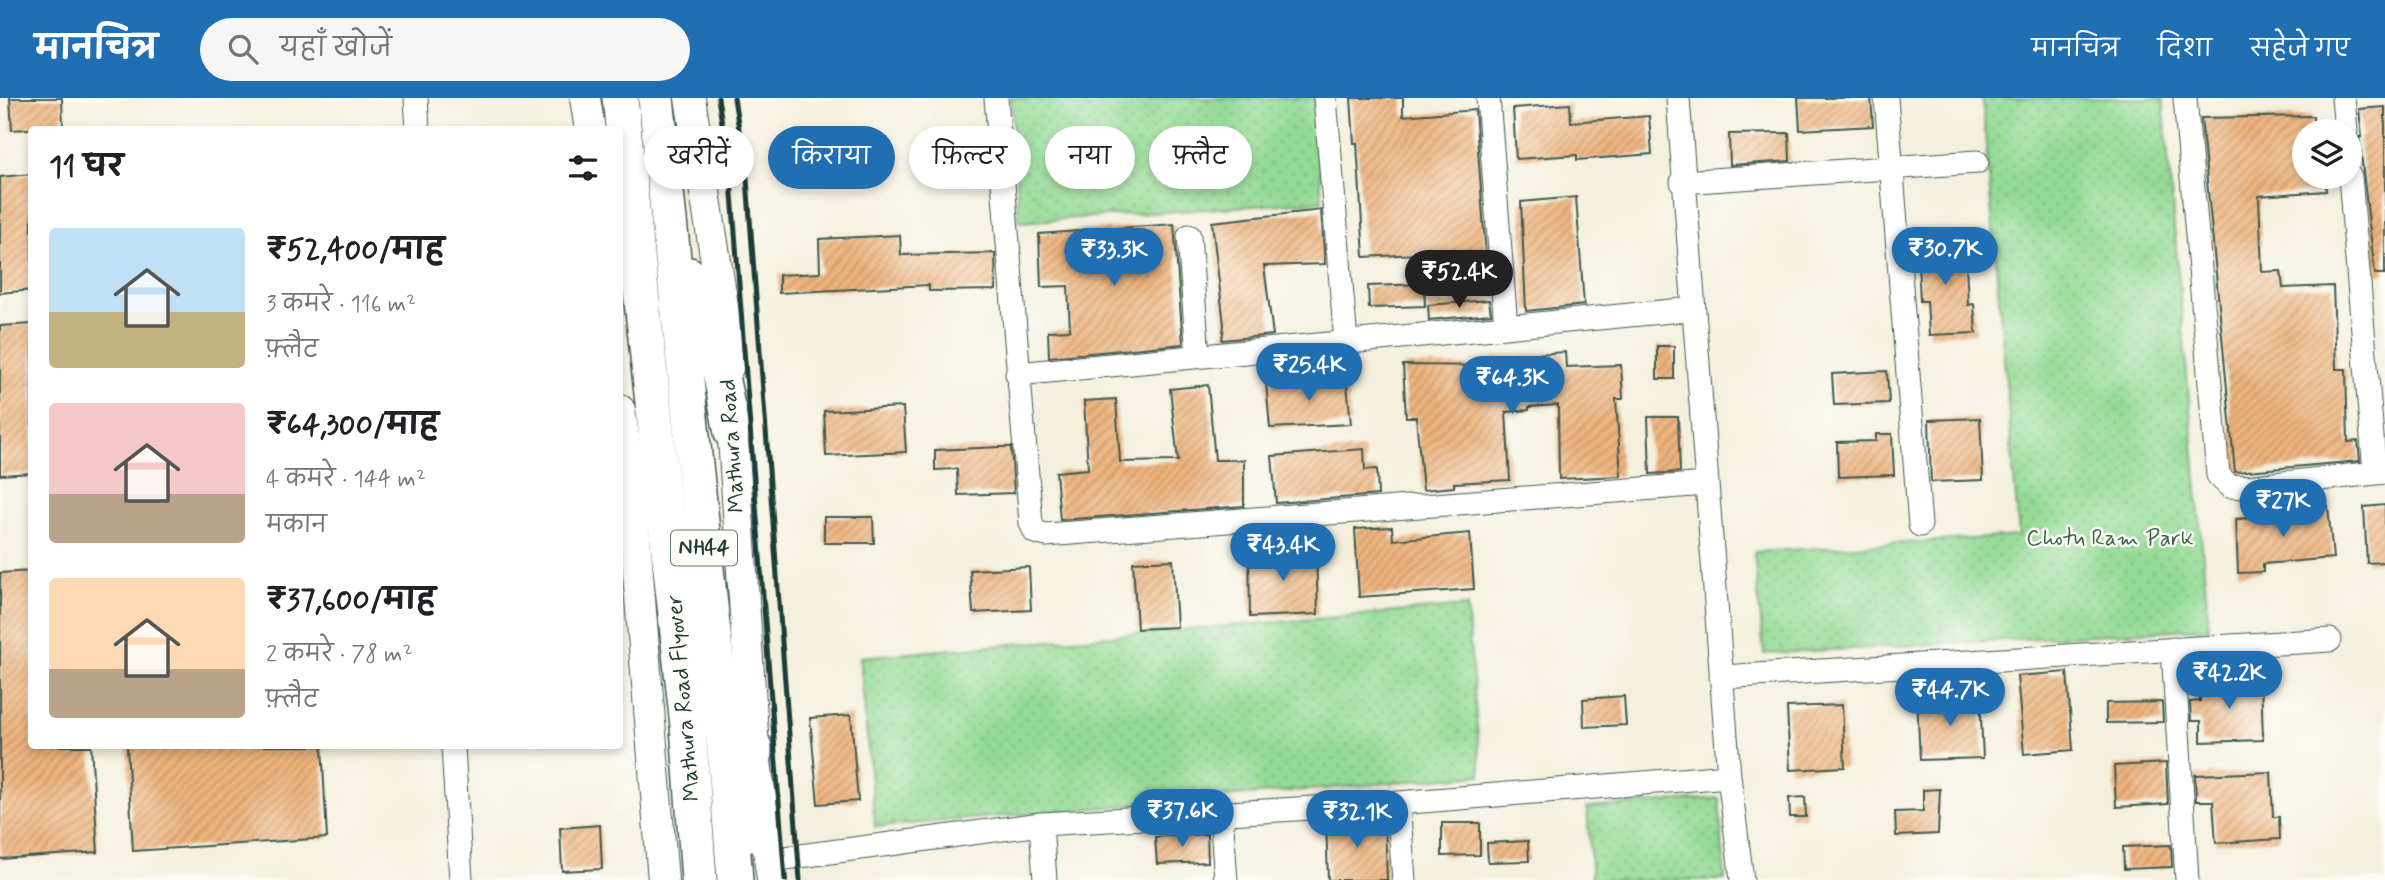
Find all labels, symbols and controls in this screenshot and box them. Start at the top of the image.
search box [200,18,690,81]
text: मानचित्र [35,27,158,71]
icon: search [224,30,262,68]
text: यहाँ खोजें [280,32,392,66]
text: मानचित्र [2032,34,2120,65]
text: दिशा [2158,34,2212,65]
text: सहेजे गए [2250,34,2350,65]
map controls [2292,119,2362,189]
button: layers [2292,119,2362,189]
chip: खरीदें [644,126,754,189]
chip: किराया [768,126,895,189]
chip: फ़िल्टर [909,126,1031,189]
chip: नया [1045,126,1135,189]
chip: फ़्लैट [1149,126,1252,189]
text: 11 घर [49,148,123,187]
icon: filters [564,149,602,187]
pin: ₹33.3K [1057,228,1171,288]
pin: ₹30.7K [1888,228,2002,287]
text: ₹52,400/माह [266,231,444,270]
text: ₹30.7K [1908,235,1982,265]
text: ₹33.3K [1080,236,1148,266]
pin: ₹52.4K [1402,250,1516,310]
icon: home [105,256,189,340]
text: ₹52.4K [1421,258,1497,288]
text: 3 कमरे · 116 m² [266,290,416,320]
text: फ़्लैट [266,336,318,366]
pin: ₹25.4K [1252,344,1366,403]
text: ₹25.4K [1272,351,1346,381]
pin: ₹64.3K [1455,356,1569,416]
text: ₹64.3K [1476,364,1548,394]
street label: Mathura Road [713,378,753,514]
text: ₹64,300/माह [266,406,439,445]
icon: home [105,431,189,515]
text: 4 कमरे · 144 m² [266,465,426,495]
pin: ₹27K [2242,480,2324,539]
text: ₹27K [2256,487,2310,517]
text: मकान [266,511,327,541]
pin: ₹43.4K [1226,524,1340,583]
park label: Chotu Ram Park [2026,524,2194,554]
road number: NH44 [671,531,737,566]
text: ₹43.4K [1246,531,1320,561]
text: ₹37,600/माह [266,581,436,620]
street label: Mathura Road Flyover [660,593,708,803]
icon: home [105,606,189,690]
text: 2 कमरे · 78 m² [266,640,413,670]
pin: ₹42.2K [2172,652,2286,711]
text: ₹42.2K [2192,659,2266,689]
pin: ₹44.7K [1893,668,2007,728]
text: ₹44.7K [1911,676,1989,706]
text: फ़्लैट [266,686,318,716]
pin: ₹37.6K [1125,790,1239,849]
pin: ₹32.1K [1300,790,1414,850]
text: ₹37.6K [1147,797,1217,827]
text: ₹32.1K [1322,798,1392,828]

